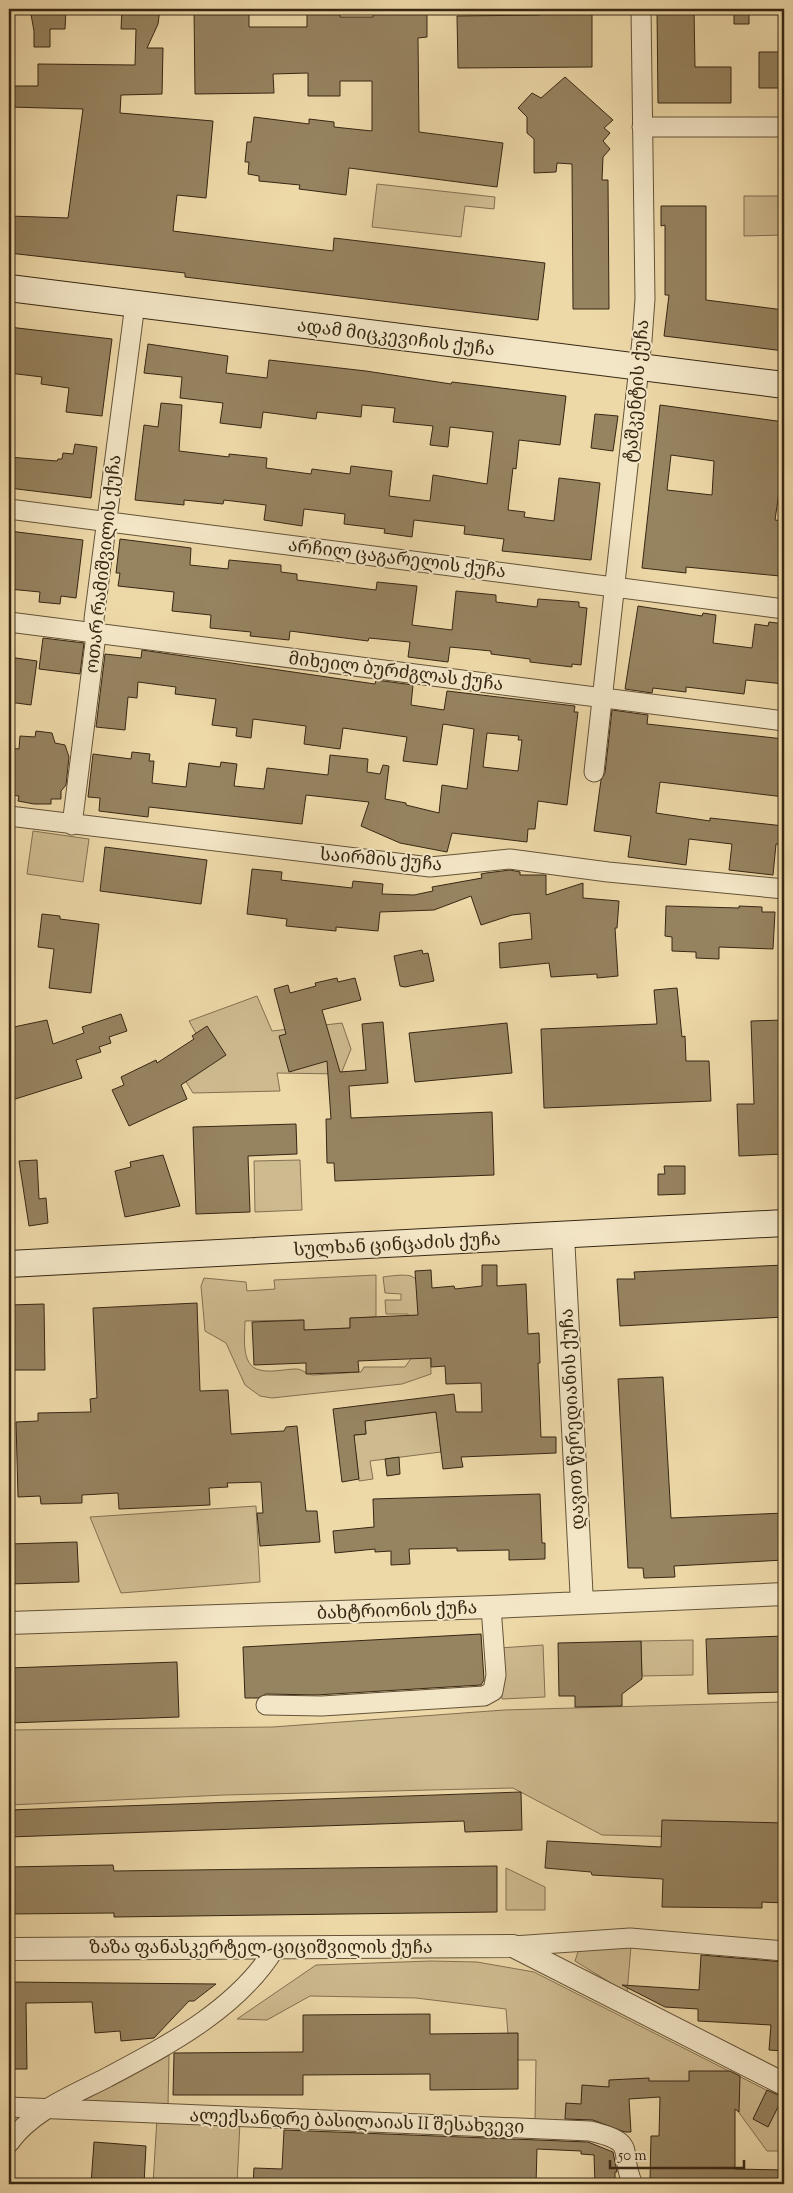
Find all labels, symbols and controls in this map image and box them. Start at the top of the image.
street label: ადამ მიცკევიჩის ქუჩა [295,314,496,364]
street label: ტაშკენტის ქუჩა [619,319,657,464]
street label: ოთარ რამიშვილის ქუჩა [81,454,129,675]
street label: არჩილ ცაგარელის ქუჩა [286,534,507,586]
street label: მიხეილ ბურძგლას ქუჩა [287,647,505,699]
street label: საირმის ქუჩა [319,843,443,879]
street label: სულხან ცინცაძის ქუჩა [293,1228,501,1264]
street label: დავით წერედიანის ქუჩა [555,1307,593,1530]
street label: ბახტრიონის ქუჩა [316,1596,478,1628]
street label: ზაზა ფანასკერტელ-ციციშვილის ქუჩა [89,1936,433,1962]
street label: ალექსანდრე ბასილაიას II შესახვევი [189,2104,525,2142]
scale bar [610,2138,744,2170]
text: 50 m [617,2146,647,2167]

